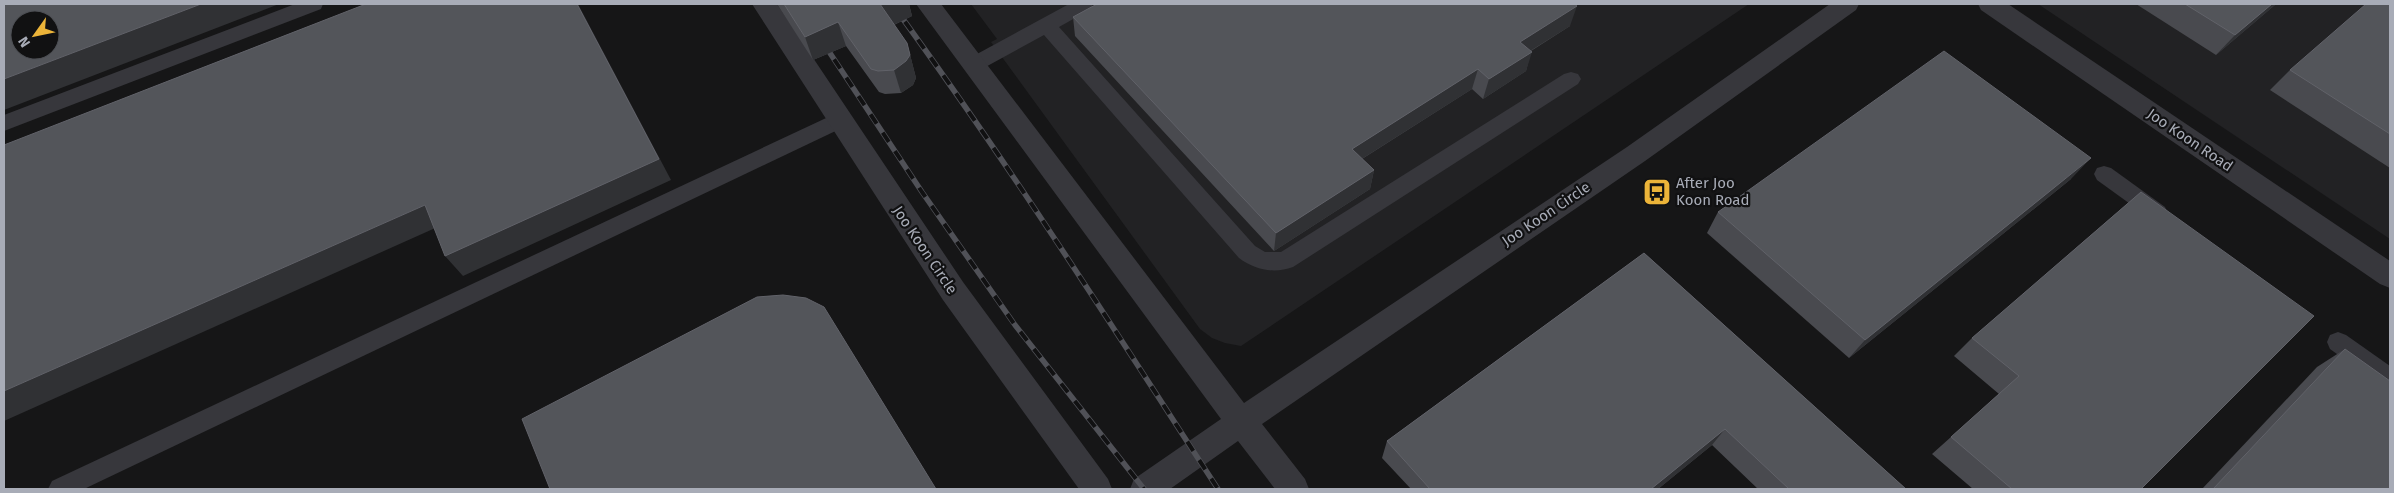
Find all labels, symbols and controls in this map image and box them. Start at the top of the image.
north arrow [10,10,60,60]
text: N [15,33,34,50]
street label: Joo Koon Road [2144,105,2236,175]
place label: After Joo Koon Road [1676,174,1750,209]
bus stop icon: After Joo Koon Road [1642,177,1672,207]
street label: Joo Koon Circle [1498,178,1594,250]
street label: Joo Koon Circle [889,202,961,298]

